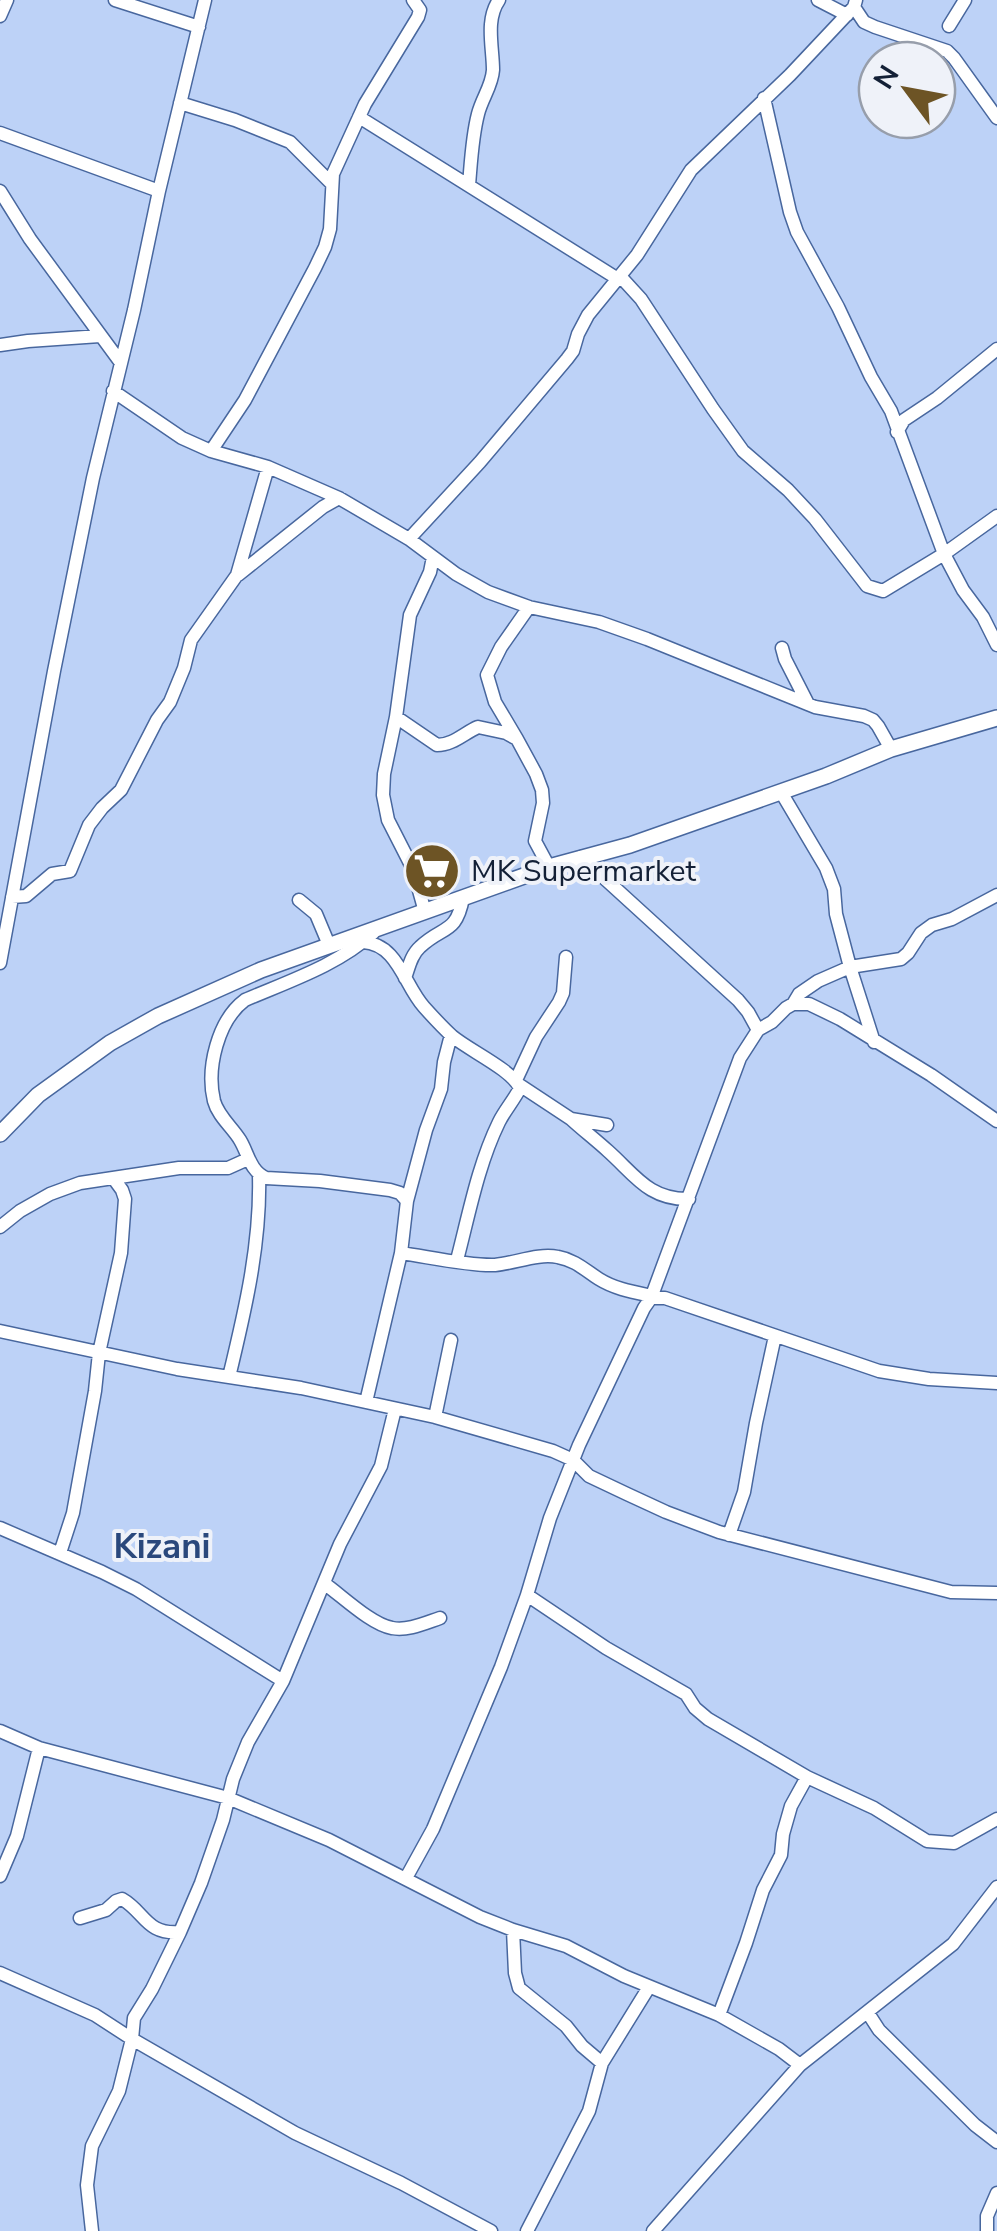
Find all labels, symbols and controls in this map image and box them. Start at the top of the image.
north arrow [857,40,957,140]
text: N [865,58,908,96]
supermarket icon: MK Supermarket [402,841,462,901]
place label: MK Supermarket [471,851,696,892]
district label: Kizani [113,1523,211,1570]

